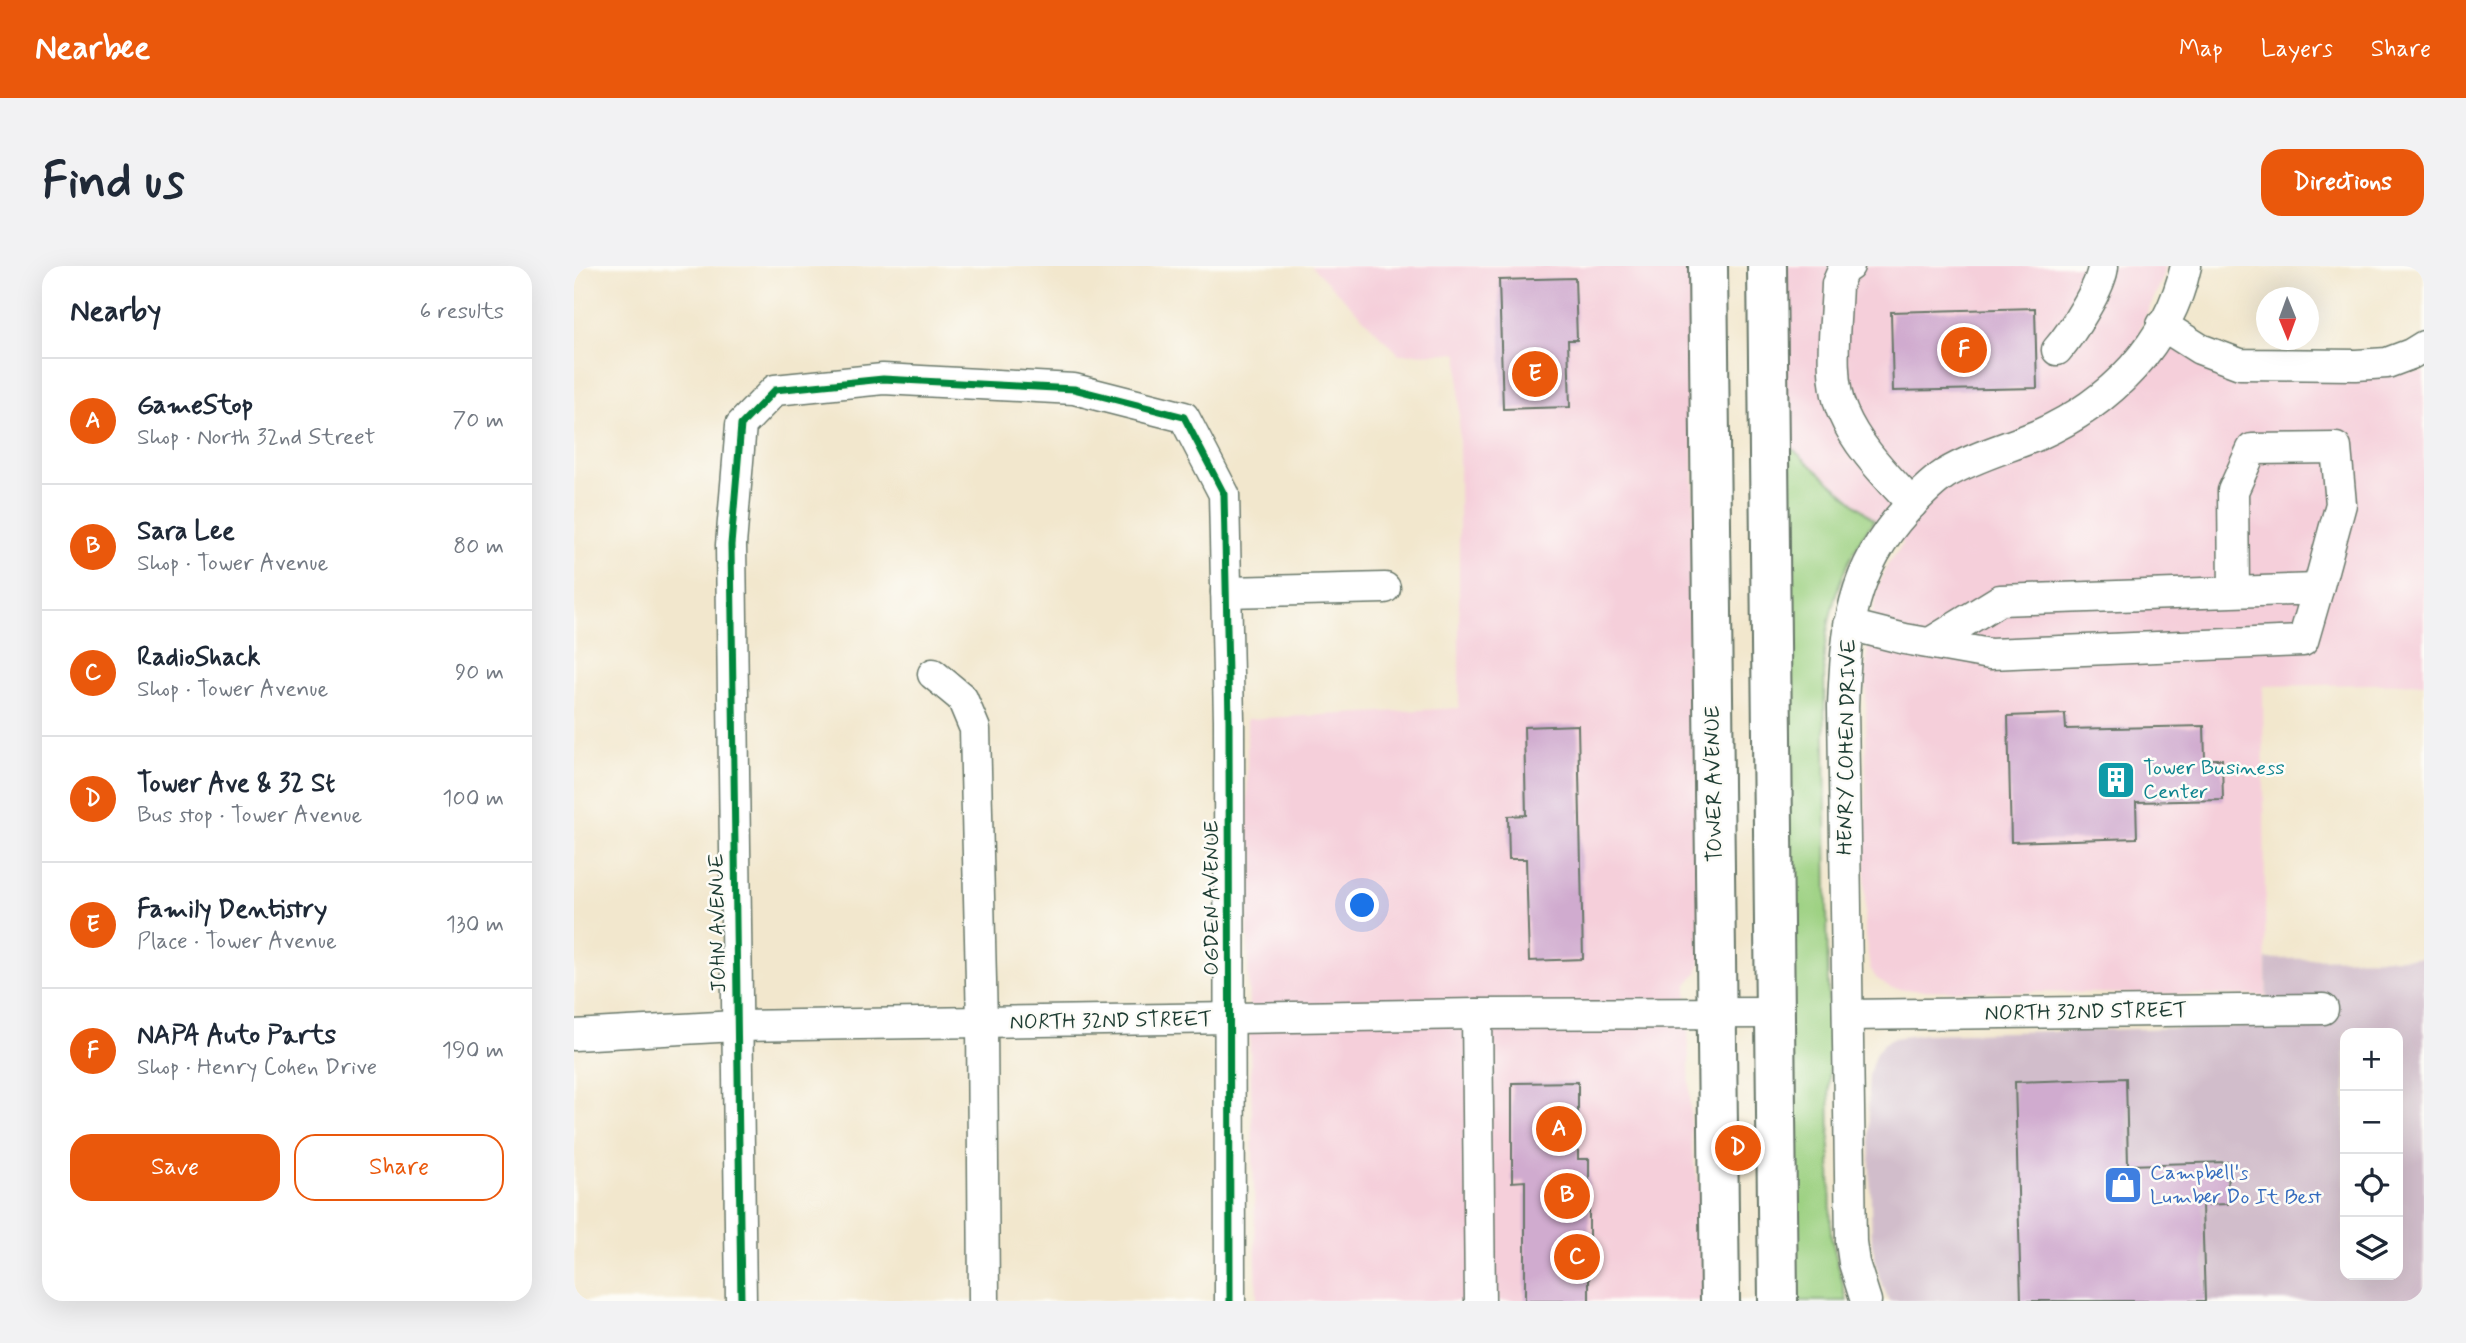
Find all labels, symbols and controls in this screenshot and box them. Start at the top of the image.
text: Nearbee [35,27,150,71]
text: Map [2179,34,2223,65]
text: Layers [2261,34,2333,65]
text: Share [2371,34,2431,65]
button: Directions [2261,149,2424,216]
text: Find us [42,150,185,215]
north arrow [2256,287,2319,350]
text: Nearby [70,292,161,331]
text: 6 results [420,297,504,327]
pin: F [1941,324,1987,376]
pin: E [1512,348,1558,400]
text: GameStop [137,389,253,423]
text: A [85,406,101,436]
text: 70 m [452,406,504,436]
text: Shop · North 32nd Street [137,423,375,453]
text: Sara Lee [137,515,235,549]
text: B [86,532,100,562]
text: 80 m [453,532,504,562]
text: Shop · Tower Avenue [137,549,328,579]
street label: HENRY COHEN DRIVE [1831,638,1863,855]
text: RadioShack [137,641,260,675]
text: C [85,658,101,688]
text: 90 m [455,658,504,688]
text: Shop · Tower Avenue [137,675,328,705]
street label: TOWER AVENUE [1699,706,1729,862]
place label: Tower Business Center [2143,754,2285,806]
building icon: Tower Business Center [2095,759,2137,801]
text: Tower Ave & 32 St [137,767,335,801]
text: D [85,784,101,814]
text: 100 m [442,784,504,814]
text: Bus stop · Tower Avenue [137,801,362,831]
street label: OGDEN AVENUE [1198,820,1226,976]
street label: JOHN AVENUE [703,853,733,993]
your location [1345,888,1379,922]
text: Family Dentistry [137,893,327,927]
text: E [86,910,100,940]
text: 130 m [446,910,504,940]
text: Place · Tower Avenue [137,927,337,957]
street label: NORTH 32ND STREET [1984,996,2188,1028]
street label: NORTH 32ND STREET [1009,1005,1213,1037]
text: NAPA Auto Parts [137,1019,336,1053]
map controls [2340,1028,2403,1280]
button: + [2340,1028,2403,1091]
text: F [87,1036,99,1066]
text: 190 m [442,1036,504,1066]
text: Shop · Henry Cohen Drive [137,1053,377,1083]
button: − [2340,1091,2403,1154]
pin: A [1536,1103,1582,1155]
pin: D [1715,1122,1761,1174]
button: Save [70,1134,280,1201]
button: Share [294,1134,504,1201]
button: locate [2340,1154,2403,1217]
place label: Campbell's Lumber Do It Best [2150,1159,2322,1211]
shop icon: Campbell's Lumber Do It Best [2102,1164,2144,1206]
pin: B [1544,1170,1590,1222]
button: layers [2340,1217,2403,1280]
pin: C [1554,1231,1600,1283]

